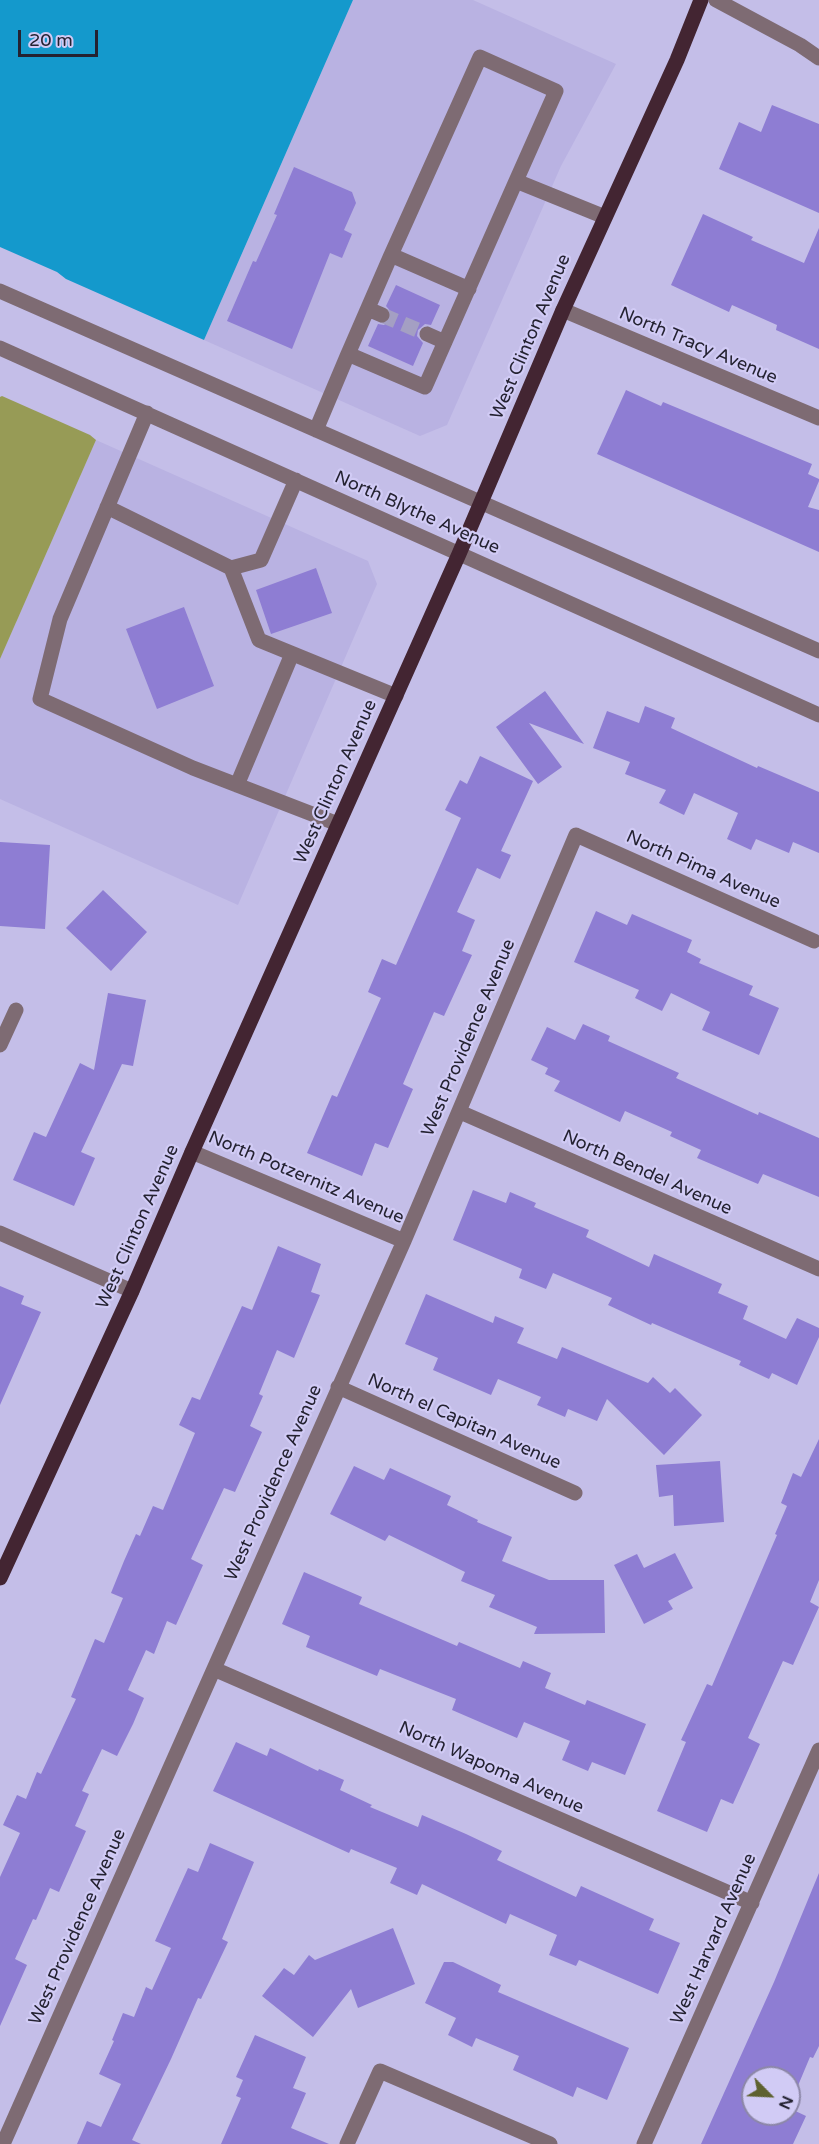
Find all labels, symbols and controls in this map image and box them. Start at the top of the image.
scale bar [21,18,100,56]
text: 20 m [29,29,73,51]
street label: West Clinton Avenue [486,251,576,423]
street label: North Tracy Avenue [616,303,780,389]
street label: North Blythe Avenue [331,467,503,559]
street label: West Clinton Avenue [290,696,382,868]
street label: North Pima Avenue [622,826,784,914]
street label: West Providence Avenue [418,936,520,1140]
street label: North Bendel Avenue [559,1126,735,1220]
street label: North Potzernitz Avenue [205,1127,407,1229]
street label: West Clinton Avenue [92,1141,184,1313]
street label: North el Capitan Avenue [364,1370,564,1474]
street label: West Providence Avenue [221,1382,327,1584]
street label: North Wapoma Avenue [395,1717,587,1819]
street label: West Providence Avenue [25,1826,131,2028]
street label: West Harvard Avenue [667,1850,761,2028]
north arrow [741,2066,801,2126]
text: N [774,2093,797,2112]

